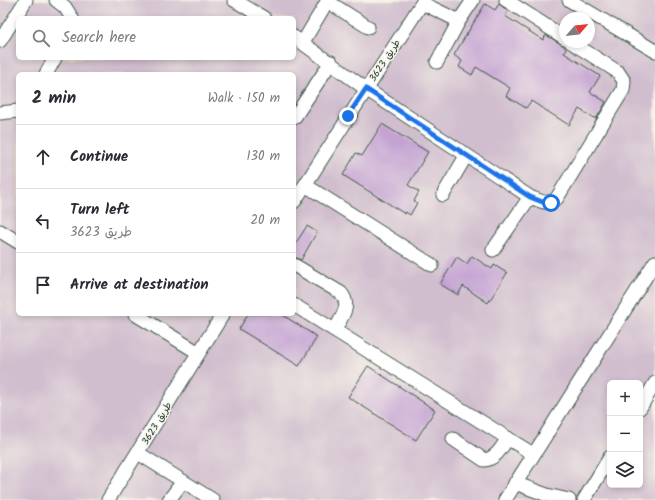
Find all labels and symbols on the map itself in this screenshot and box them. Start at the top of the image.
north arrow [559,12,595,48]
street label: طريق 3623 [365,36,405,85]
route end [339,107,357,125]
route start [542,194,560,212]
street label: طريق 3623 [138,399,176,448]

